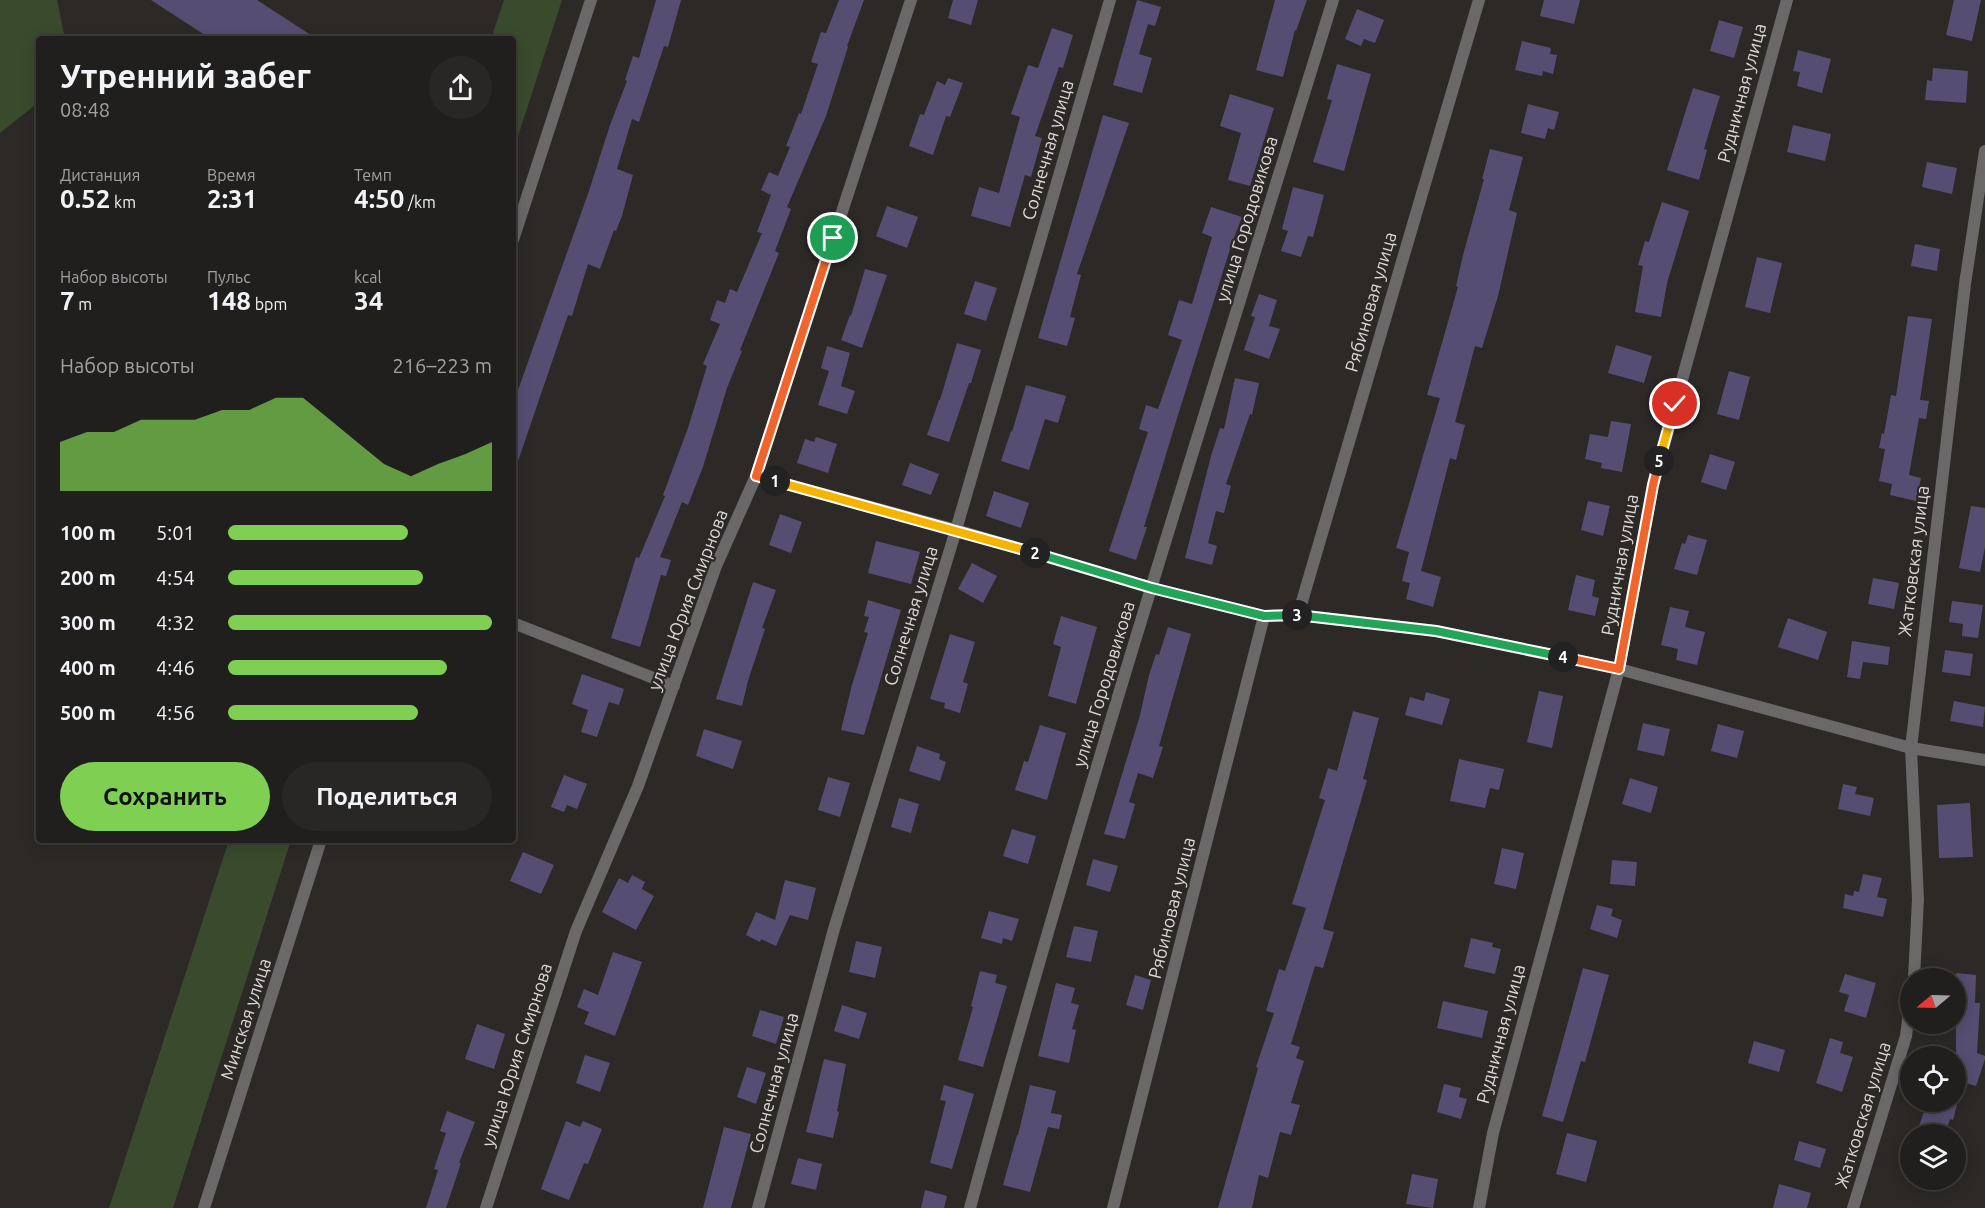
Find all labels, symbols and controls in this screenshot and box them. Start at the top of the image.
street label: Рудничная улица [1713,21,1769,165]
button: share [429,56,492,119]
text: Утренний забег [60,57,311,94]
street label: Солнечная улица [1017,77,1077,222]
text: 08:48 [60,98,110,121]
street label: улица Городовикова [1211,133,1281,304]
text: Дистанция [60,166,140,184]
text: Время [207,166,256,184]
text: Темп [354,166,392,184]
text: 0.52 [60,184,110,213]
text: 2:31 [207,184,257,213]
text: 4:50 [354,184,404,213]
text: km [110,193,136,211]
text: /km [404,193,436,211]
pin [807,212,858,263]
icon: arrive [816,221,849,254]
street label: Рябиновая улица [1340,229,1400,374]
text: Набор высоты [60,268,168,286]
text: Пульс [207,268,251,286]
text: kcal [354,268,382,286]
text: 7 [60,286,75,315]
text: 148 [207,286,251,315]
text: 34 [354,286,383,315]
text: m [75,295,92,313]
text: bpm [251,295,287,313]
text: Набор высоты [60,354,195,377]
text: 216–223 m [393,354,492,377]
pin [1649,378,1700,429]
icon: check [1658,387,1691,420]
pin: 5 [1644,446,1674,476]
text: 5 [1654,452,1664,470]
pin: 1 [760,466,790,496]
text: 1 [770,472,780,490]
street label: Жатковская улица [1894,484,1932,638]
street label: Рудничная улица [1597,493,1641,637]
street label: улица Юрия Смирнова [643,506,731,693]
text: 100 m [60,521,116,544]
text: 5:01 [156,521,195,544]
pin: 2 [1020,538,1050,568]
street label: Солнечная улица [879,544,941,688]
text: 2 [1030,544,1040,562]
text: 200 m [60,566,116,589]
text: 4:54 [156,566,195,589]
street label: улица Городовикова [1068,598,1138,769]
pin: 3 [1282,600,1312,630]
text: 3 [1292,606,1302,624]
text: 300 m [60,611,116,634]
text: 4:32 [156,611,195,634]
pin: 4 [1548,642,1578,672]
text: 4 [1558,648,1568,666]
text: 400 m [60,656,116,679]
text: 4:46 [156,656,195,679]
text: 500 m [60,701,116,724]
text: 4:56 [156,701,195,724]
button: Сохранить [60,762,270,831]
button: Поделиться [282,762,492,831]
street label: Рябиновая улица [1144,835,1198,980]
street label: Минская улица [216,955,274,1082]
street label: улица Юрия Смирнова [477,960,555,1149]
street label: Рудничная улица [1472,962,1528,1106]
north arrow [1900,968,1966,1034]
map controls [1900,968,1966,1190]
street label: Солнечная улица [745,1010,801,1155]
street label: Жатковская улица [1830,1039,1894,1190]
button: locate [1900,1046,1966,1112]
button: layers [1900,1124,1966,1190]

